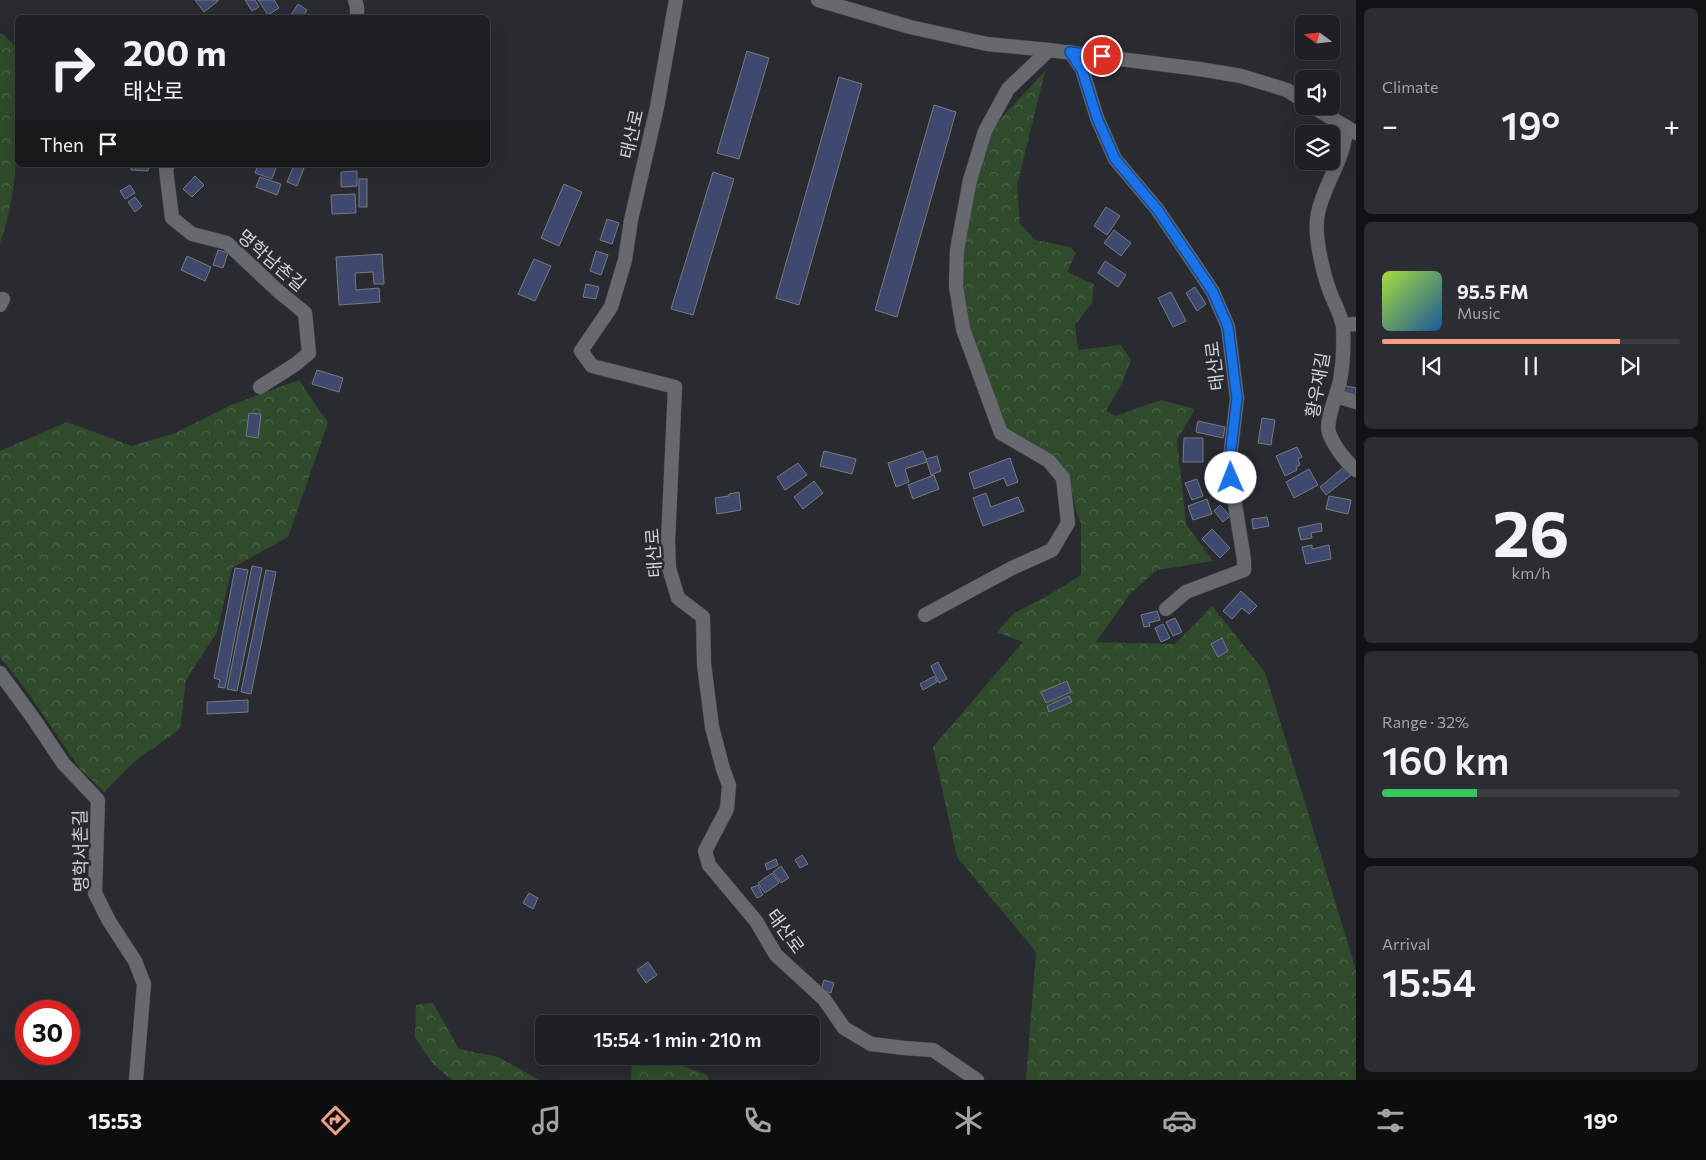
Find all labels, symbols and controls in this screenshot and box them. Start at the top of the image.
north arrow [1295,15,1340,60]
map controls [1295,15,1340,170]
text: 200 m [123,30,226,73]
icon: right [40,35,105,100]
pin [1081,35,1123,77]
icon: arrive [1088,42,1116,70]
button: sound [1295,70,1340,115]
text: 태산로 [123,77,184,104]
text: Climate [1382,77,1438,96]
text: 19° [1501,101,1560,148]
street label: 태산로 [615,107,647,161]
text: − [1382,108,1398,142]
text: + [1664,108,1680,142]
button: layers [1295,125,1340,170]
icon: arrive [94,130,122,158]
text: Then [40,133,84,156]
street label: 명학남촌길 [234,225,310,295]
text: 95.5 FM [1457,280,1529,303]
text: Music [1457,303,1501,322]
street label: 태산로 [1200,340,1228,392]
street label: 황우재길 [1300,350,1334,420]
icon: previous [1418,352,1446,380]
icon: pause [1517,352,1545,380]
icon: next [1616,352,1644,380]
position arrow [1204,451,1256,503]
text: 26 [1493,491,1569,570]
street label: 태산로 [640,527,666,579]
text: km/h [1512,563,1550,582]
text: Range · 32% [1382,712,1469,731]
text: 160 km [1382,736,1509,783]
street label: 명학서촌길 [68,809,92,893]
street label: 태산로 [762,904,810,958]
text: Arrival [1382,934,1430,953]
text: 15:54 [1382,958,1476,1005]
speed limit sign: 30 [15,1000,80,1065]
text: 15:54 · 1 min · 210 m [594,1028,761,1051]
icon: directions [318,1103,353,1138]
icon: music [529,1103,564,1138]
icon: phone [740,1103,775,1138]
icon: climate [951,1103,986,1138]
icon: car [1162,1103,1197,1138]
icon: filters [1373,1103,1408,1138]
text: 15:53 [88,1107,142,1134]
text: 19° [1583,1107,1618,1134]

